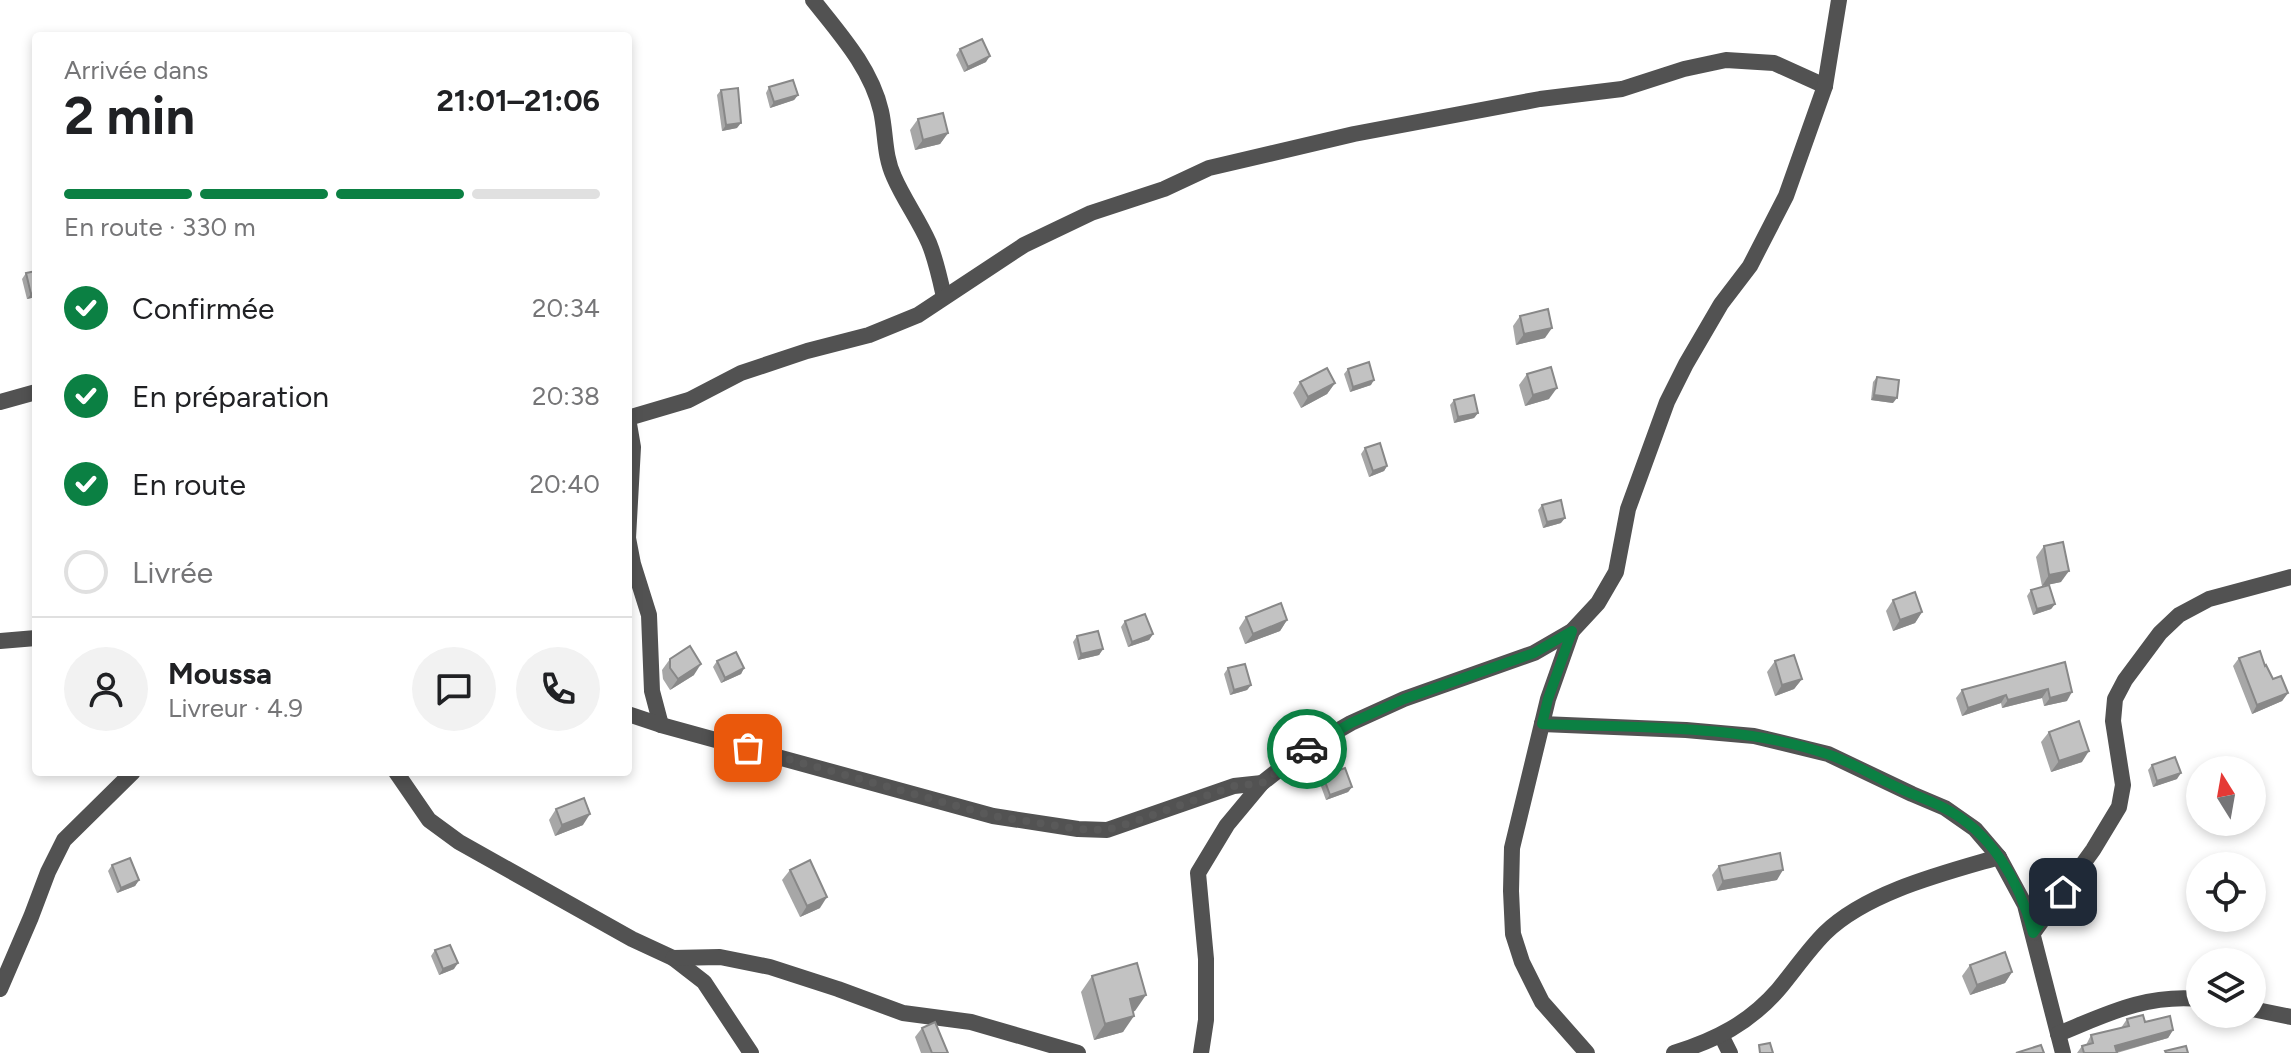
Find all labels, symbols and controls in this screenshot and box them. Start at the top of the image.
text: Arrivée dans [64,54,208,86]
text: 21:01–21:06 [436,82,600,119]
text: 2 min [64,85,195,147]
text: En route · 330 m [64,211,256,243]
icon: check [64,286,108,330]
text: Confirmée [132,290,274,327]
text: 20:34 [532,292,600,324]
icon: check [64,374,108,418]
text: En préparation [132,378,329,415]
text: 20:38 [532,380,600,412]
icon: check [64,462,108,506]
text: En route [132,466,246,503]
text: 20:40 [529,468,600,500]
text: Livrée [132,554,213,591]
button: person [64,647,148,731]
button: chat [412,647,496,731]
button: phone [516,647,600,731]
text: Moussa [168,655,272,692]
text: Livreur · 4.9 [168,692,303,724]
courier [1267,709,1347,789]
pin [714,714,782,782]
icon: bag [726,726,770,770]
icon: car [1285,727,1329,771]
north arrow [2186,756,2266,836]
map controls [2186,756,2266,1028]
button: locate [2186,852,2266,932]
pin [2029,858,2097,926]
icon: home [2041,870,2085,914]
button: layers [2186,948,2266,1028]

